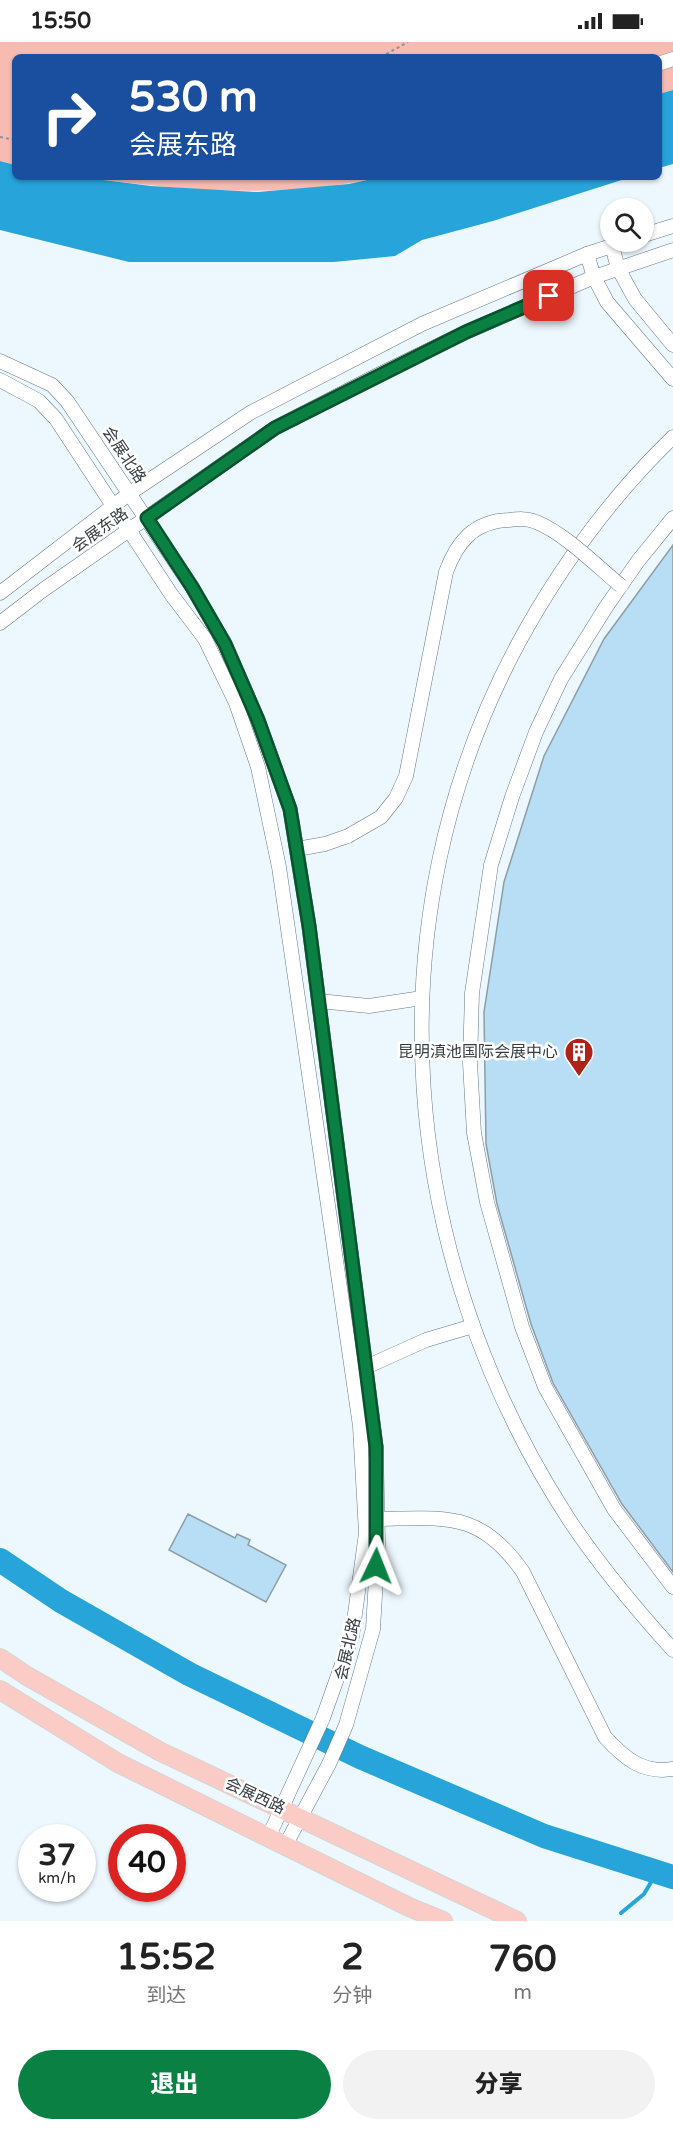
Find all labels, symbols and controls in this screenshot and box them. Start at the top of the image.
text: 15:50 [30,8,91,34]
text: 530 m [129,72,258,123]
icon: right [30,78,108,156]
text: 会展东路 [129,129,237,162]
map controls [600,198,654,252]
button: search [600,198,654,252]
pin [523,270,574,321]
icon: arrive [532,279,565,312]
street label: 会展北路 [98,423,150,487]
street label: 会展东路 [68,503,132,557]
building icon: 昆明滇池国际会展中心 [563,1036,595,1078]
place label: 昆明滇池国际会展中心 [398,1042,558,1062]
position arrow [344,1534,408,1598]
street label: 会展北路 [331,1616,365,1682]
street label: 会展西路 [222,1773,288,1819]
speed limit sign: 40 [108,1824,186,1902]
text: 37 [38,1837,76,1874]
text: km/h [38,1869,76,1887]
text: 15:52 [116,1936,216,1979]
text: 2 [341,1936,364,1979]
text: 760 [489,1938,557,1981]
text: m [514,1981,532,2005]
text: 到达 [146,1984,186,2008]
text: 分钟 [332,1984,372,2008]
button: 退出 [18,2050,331,2119]
button: 分享 [343,2050,655,2119]

